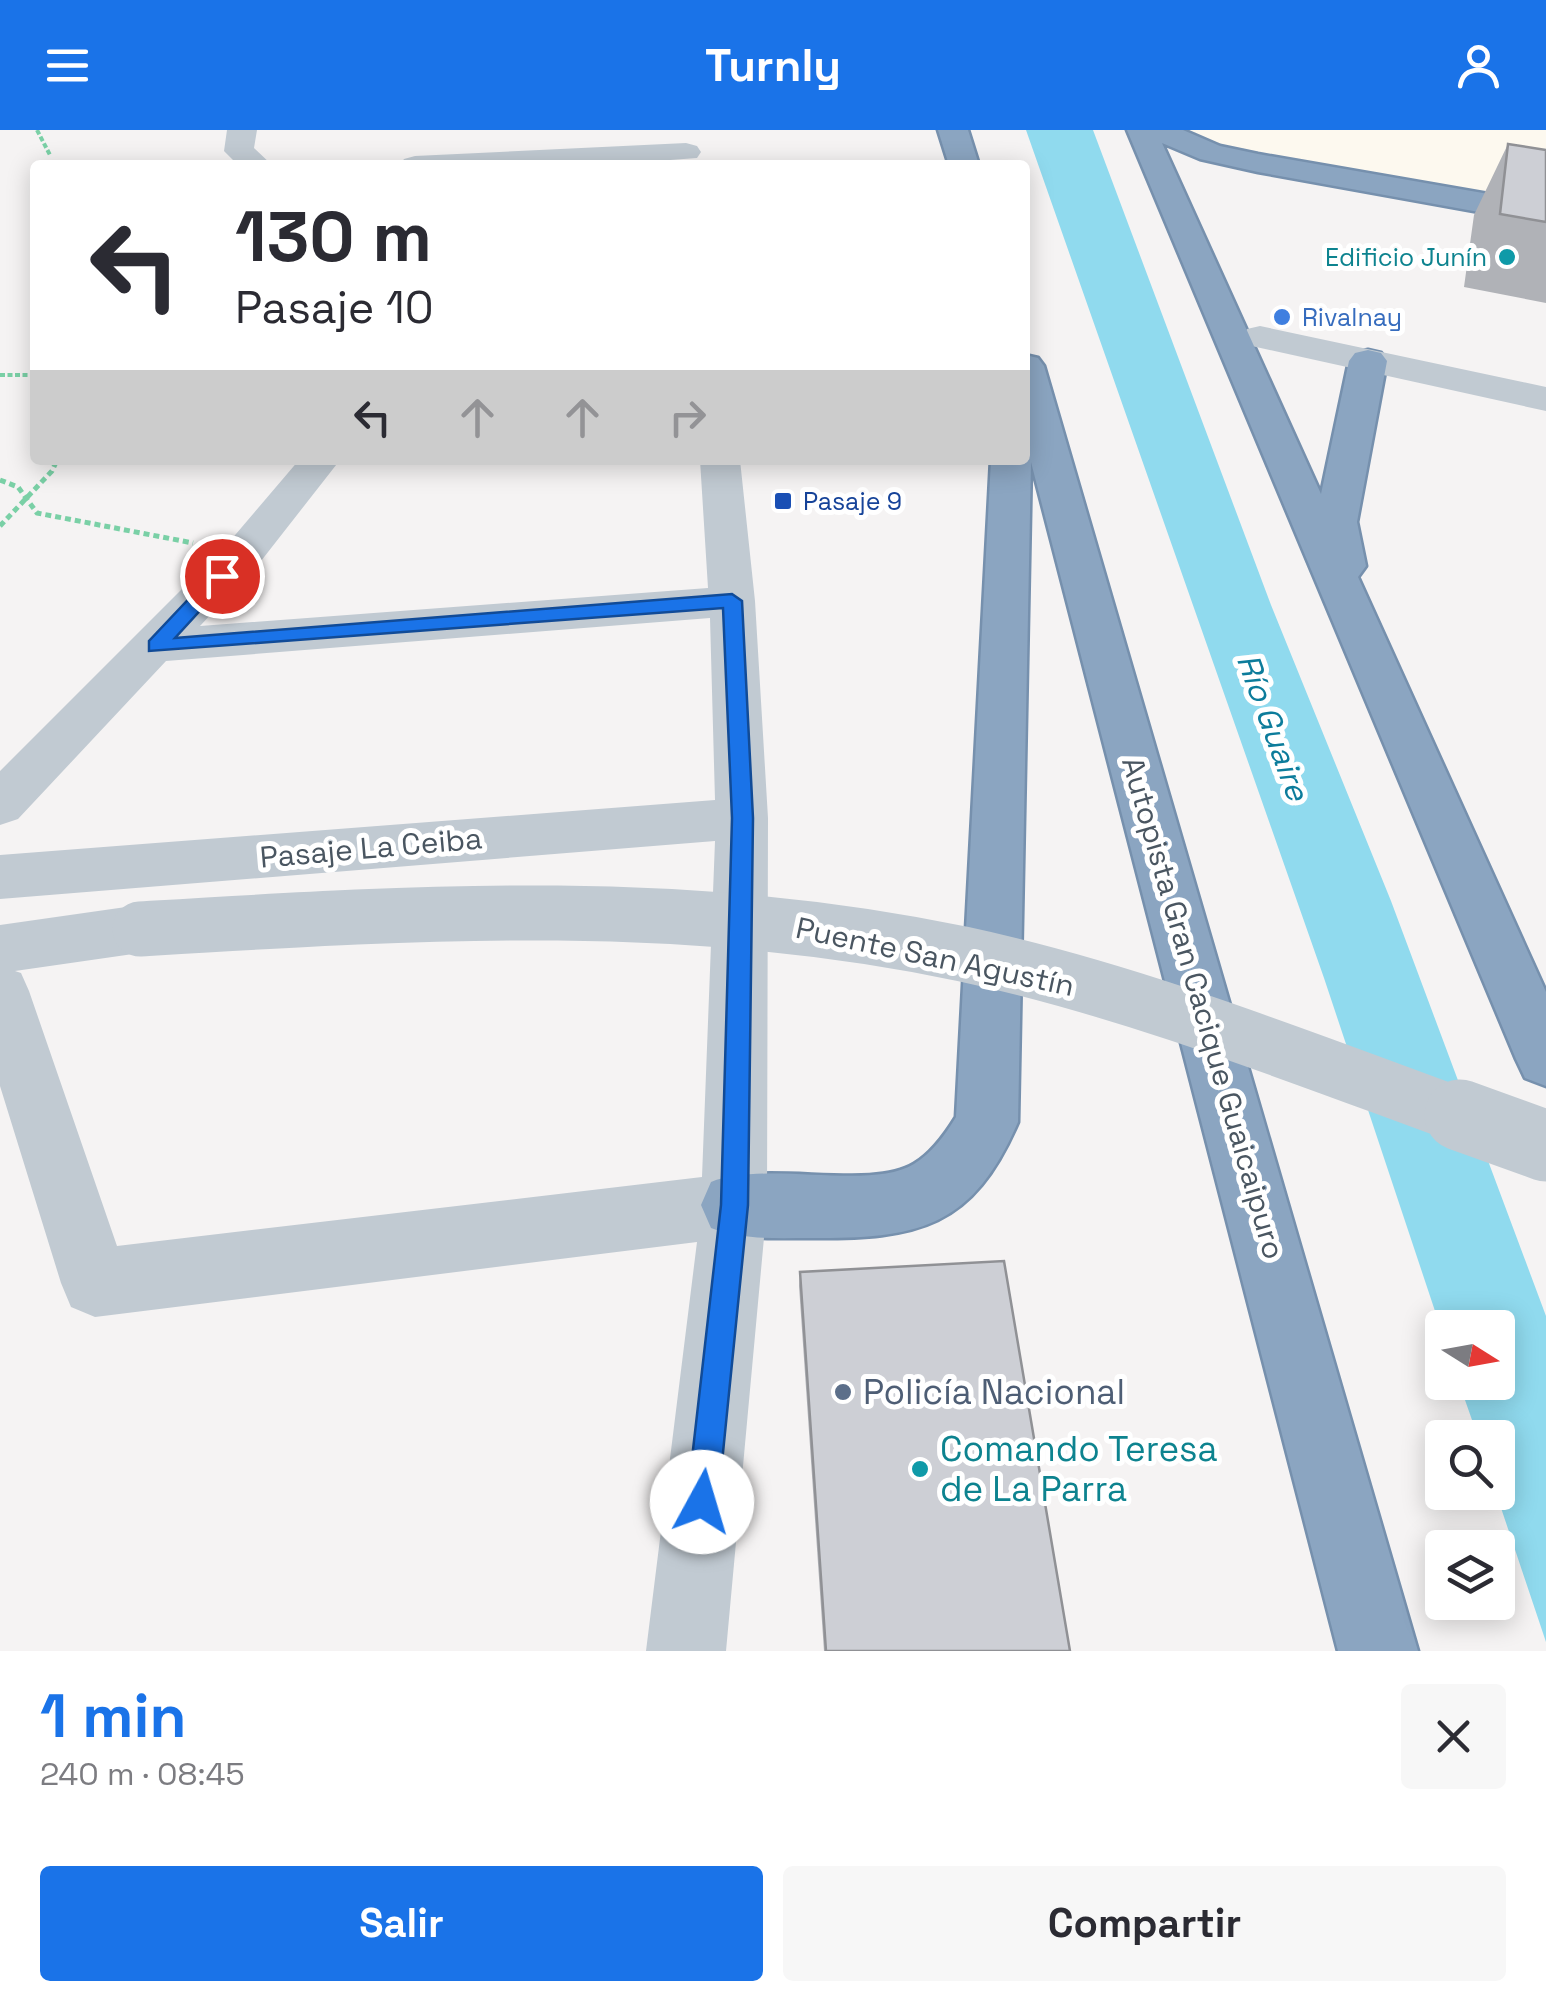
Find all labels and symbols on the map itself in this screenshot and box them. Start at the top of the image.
place label: Edificio Junín [1325,241,1487,273]
marker: Edificio Junín [1496,246,1518,268]
place label: Rivalnay [1302,301,1402,333]
marker: Rivalnay [1271,306,1293,328]
place label: Pasaje 9 [803,485,902,517]
marker: Pasaje 9 [772,490,794,512]
pin [180,534,265,619]
water label: Río Guaire [1228,648,1318,807]
street label: Autopista Gran Cacique Guaicaipuro [1113,752,1294,1263]
street label: Pasaje La Ceiba [258,818,484,877]
street label: Puente San Agustín [792,908,1078,1005]
north arrow [1425,1310,1515,1400]
place label: Policía Nacional [863,1370,1125,1414]
marker: Policía Nacional [832,1381,854,1403]
place label: Comando Teresa de La Parra [940,1427,1218,1511]
position arrow [650,1450,754,1554]
marker: Comando Teresa de La Parra [909,1458,931,1480]

